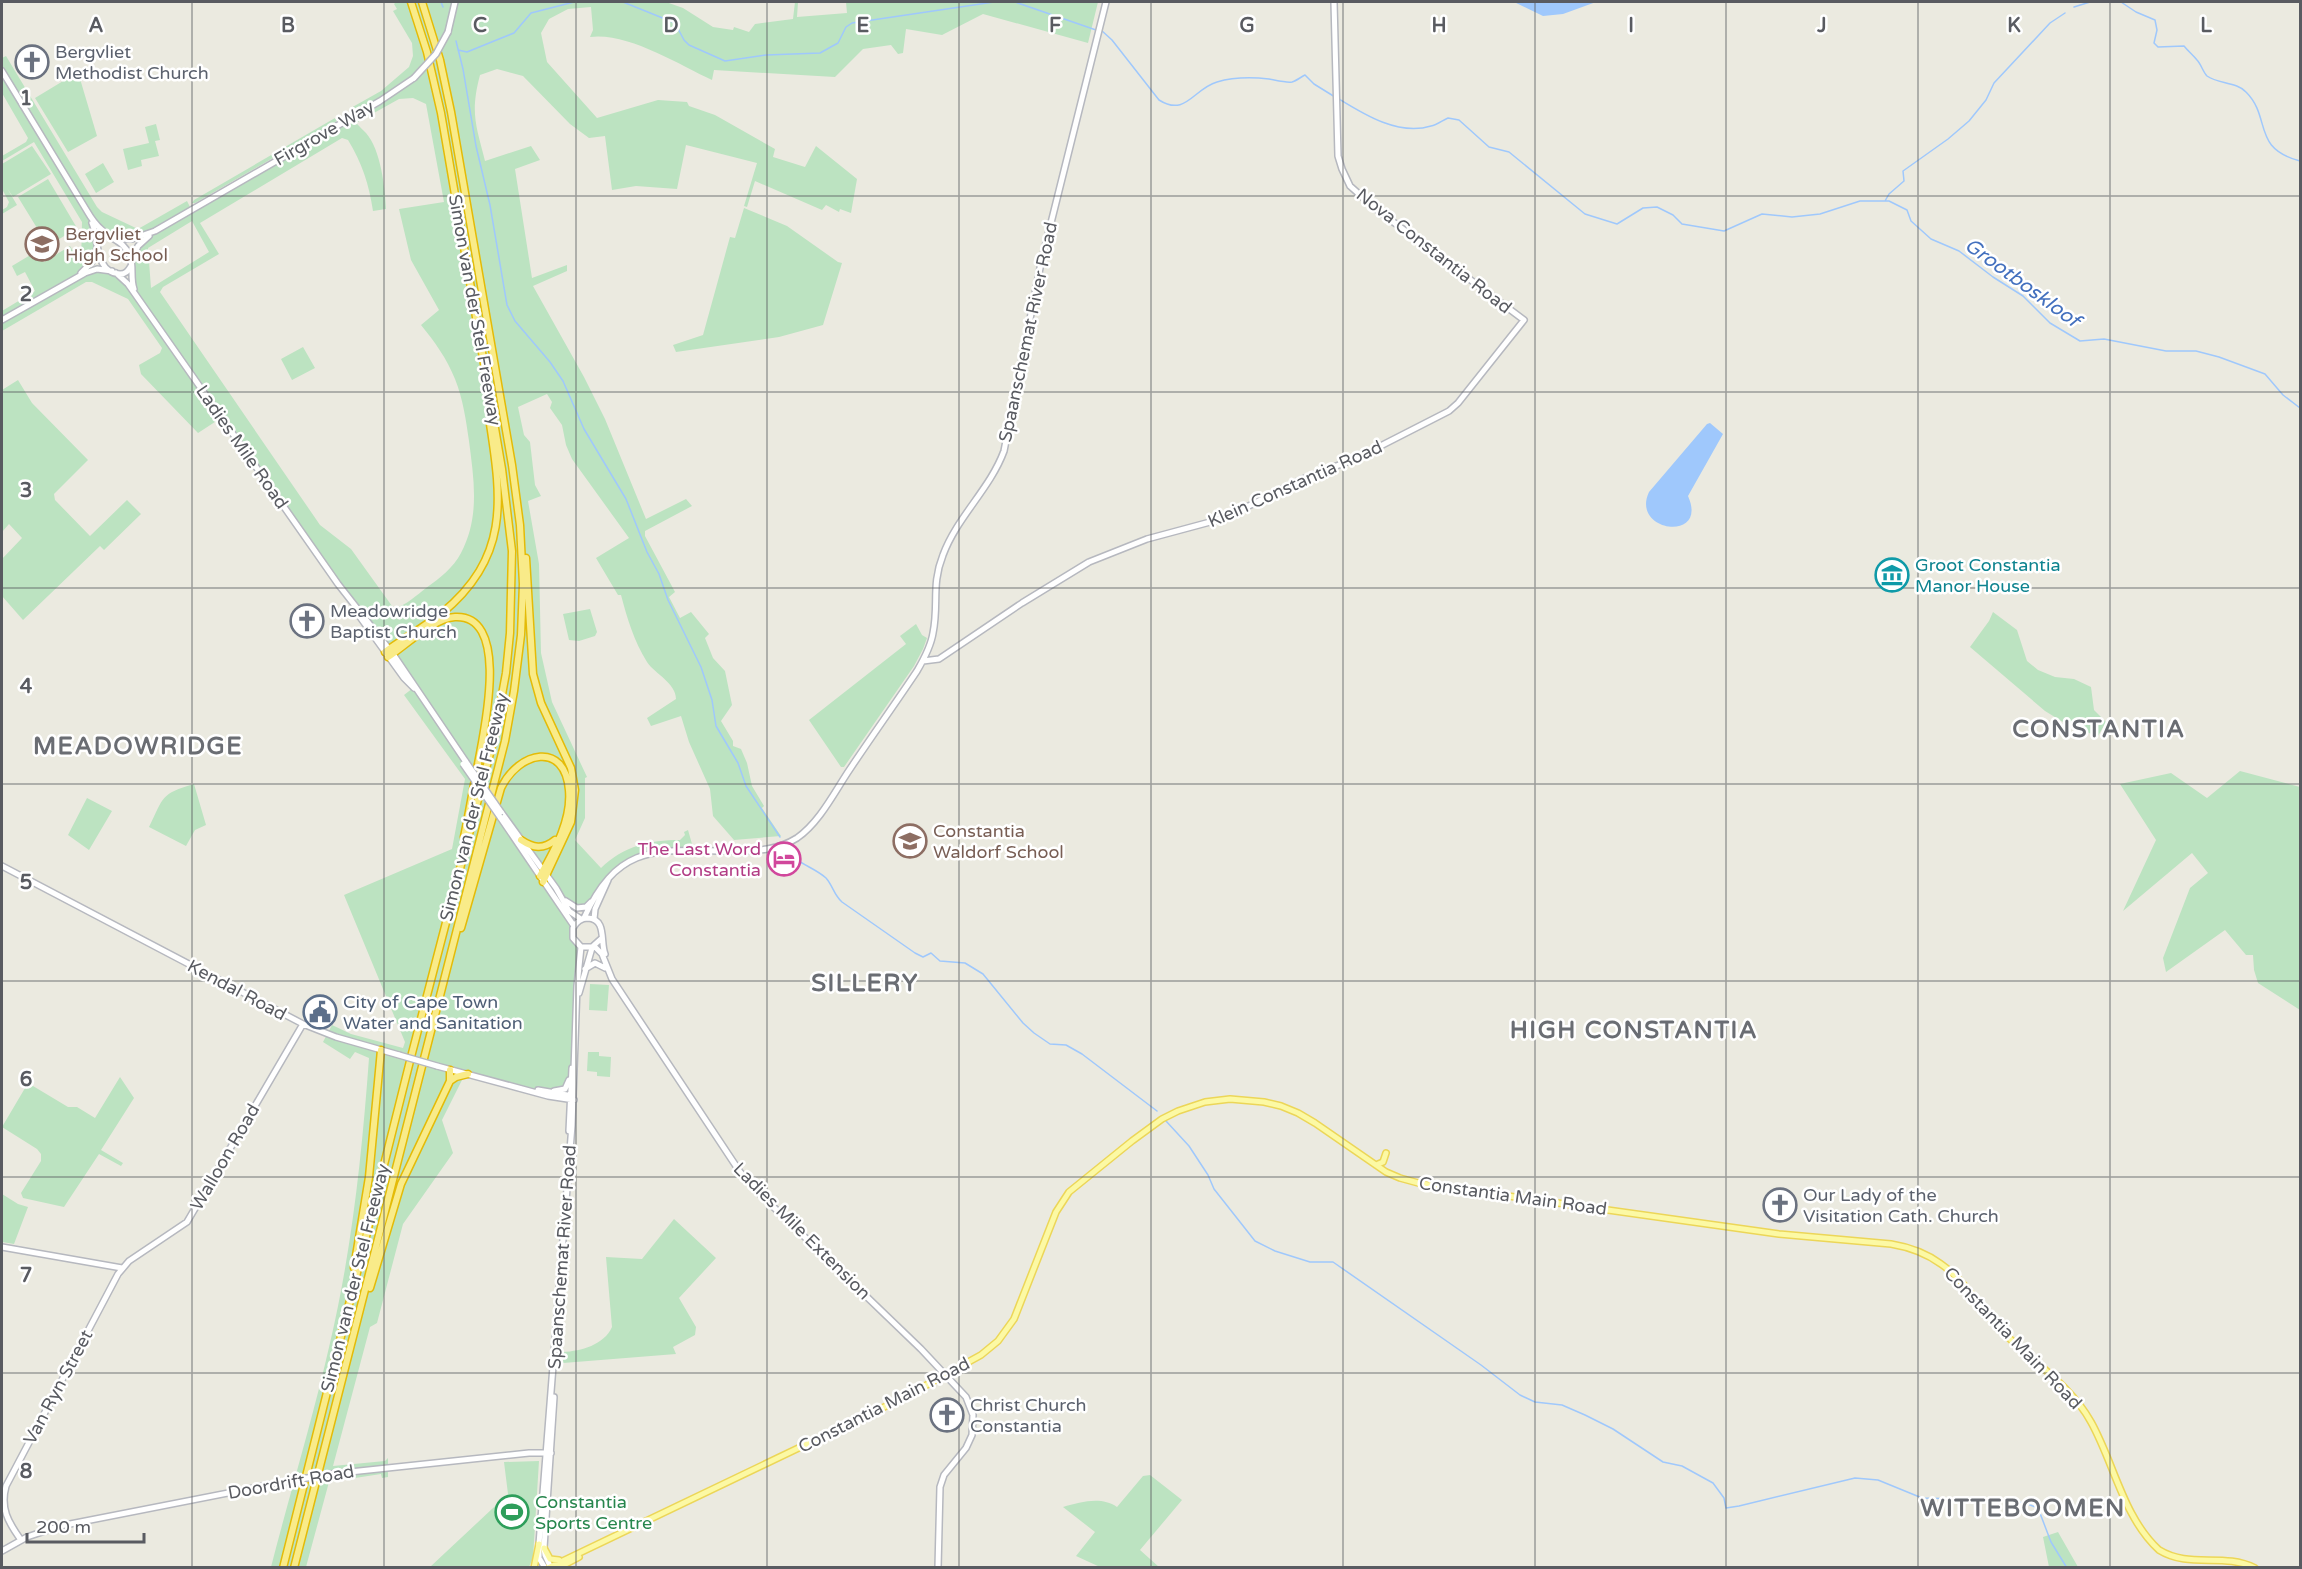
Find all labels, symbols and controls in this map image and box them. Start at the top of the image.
text: A [89,14,104,38]
text: B [281,14,295,38]
text: C [473,14,487,38]
text: D [663,14,679,38]
text: E [857,14,870,38]
text: F [1049,14,1061,38]
text: G [1239,14,1255,38]
text: H [1431,14,1447,38]
text: I [1628,14,1634,38]
text: J [1816,14,1827,38]
text: K [2007,14,2021,38]
text: L [2200,14,2212,38]
place label: Bergvliet Methodist Church [55,41,209,84]
church icon: Bergvliet Methodist Church [14,44,50,80]
text: 1 [20,87,32,111]
street label: Firgrove Way [270,95,378,171]
street label: Nova Constantia Road [1352,184,1516,318]
street label: Simon van der Stel Freeway [444,192,506,428]
street label: Spaanschemat River Road [994,220,1062,444]
place label: Bergvliet High School [65,223,168,266]
school or university icon: Bergvliet High School [24,226,60,262]
water label: Grootboskloof [1960,233,2088,335]
text: 2 [20,283,32,307]
street label: Ladies Mile Road [191,381,293,513]
street label: Klein Constantia Road [1204,436,1386,532]
text: 3 [20,479,32,503]
place label: Groot Constantia Manor House [1915,554,2061,597]
museum icon: Groot Constantia Manor House [1874,557,1910,593]
place label: Meadowridge Baptist Church [330,600,457,643]
church icon: Meadowridge Baptist Church [289,603,325,639]
text: 4 [20,675,33,699]
street label: Simon van der Stel Freeway [435,690,513,924]
district label: CONSTANTIA [2012,715,2186,744]
district label: MEADOWRIDGE [33,732,243,761]
place label: Constantia Waldorf School [933,820,1064,863]
school or university icon: Constantia Waldorf School [892,823,928,859]
place label: The Last Word Constantia [637,838,761,881]
hotel icon: The Last Word Constantia [766,841,802,877]
text: 5 [20,871,32,895]
street label: Kendal Road [184,955,290,1025]
district label: SILLERY [811,969,919,998]
place label: City of Cape Town Water and Sanitation [343,991,523,1034]
public building icon: City of Cape Town Water and Sanitation [302,994,338,1030]
district label: HIGH CONSTANTIA [1510,1016,1758,1045]
text: 6 [20,1068,32,1092]
street label: Walloon Road [186,1100,264,1214]
street label: Spaanschemat River Road [543,1144,581,1370]
street label: Ladies Mile Extension [729,1158,875,1304]
street label: Simon van der Stel Freeway [316,1161,394,1395]
street label: Constantia Main Road [1418,1172,1608,1220]
place label: Our Lady of the Visitation Cath. Church [1803,1184,1999,1227]
church icon: Our Lady of the Visitation Cath. Church [1762,1187,1798,1223]
street label: Constantia Main Road [1939,1262,2087,1414]
text: 7 [20,1264,32,1288]
street label: Van Ryn Street [19,1326,98,1448]
street label: Constantia Main Road [795,1352,973,1458]
place label: Christ Church Constantia [970,1394,1087,1437]
church icon: Christ Church Constantia [929,1397,965,1433]
text: 8 [20,1460,32,1484]
street label: Doordrift Road [226,1460,356,1504]
place label: Constantia Sports Centre [535,1491,652,1534]
sports icon: Constantia Sports Centre [494,1494,530,1530]
district label: WITTEBOOMEN [1920,1494,2126,1523]
scale bar [27,1506,144,1544]
text: 200 m [36,1516,91,1538]

